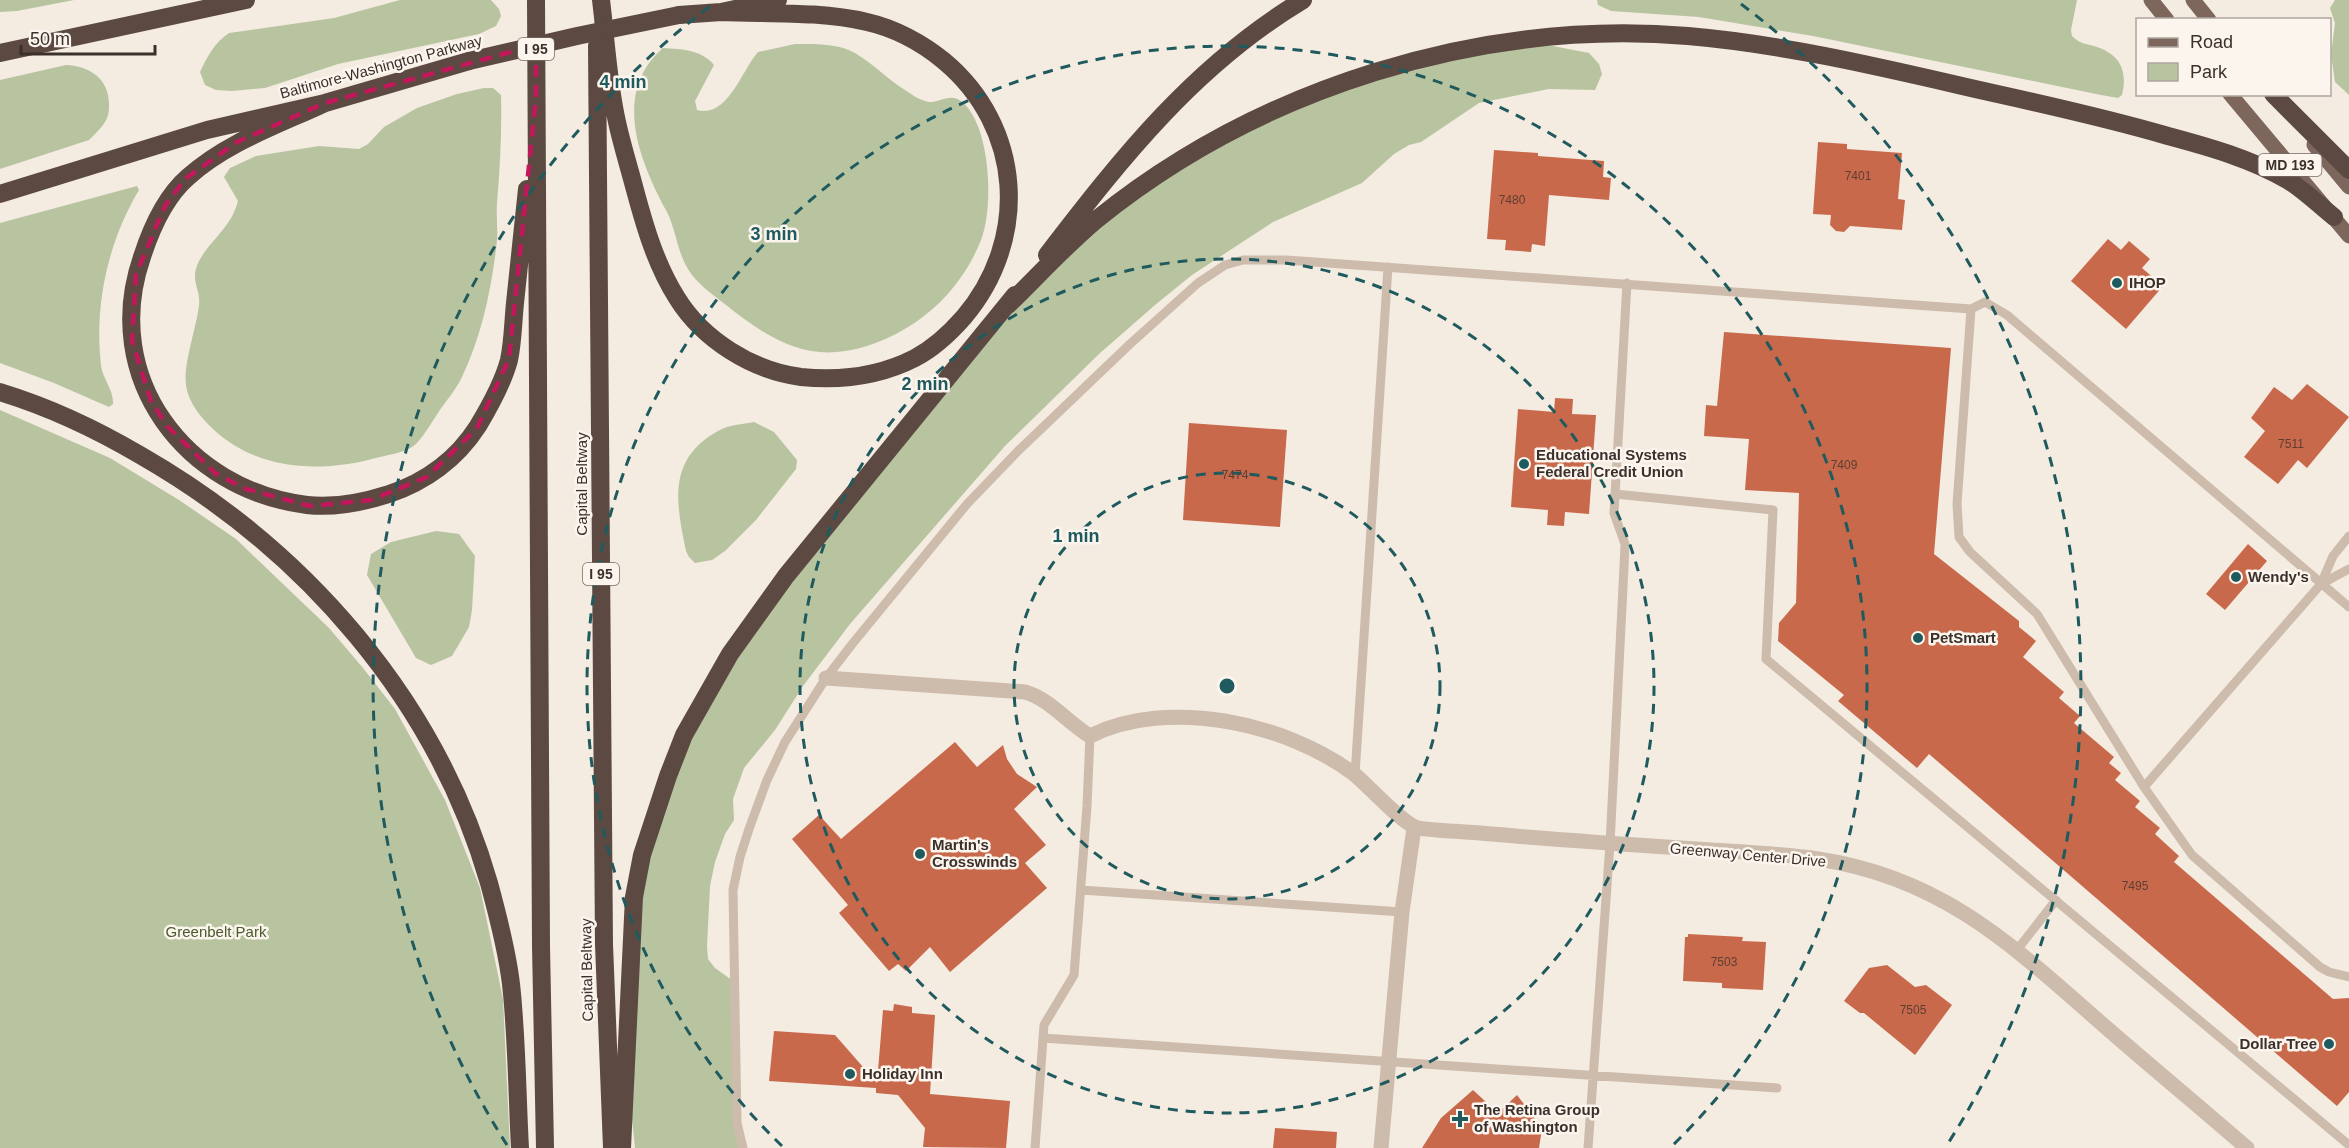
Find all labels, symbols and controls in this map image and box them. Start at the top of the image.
scale bar [21,18,154,56]
legend [2136,18,2331,96]
text: 50 m [30,29,70,49]
street label: Baltimore-Washington Parkway [278,31,484,102]
text: Road [2190,32,2233,52]
road number: I 95 [518,38,554,60]
text: Park [2190,62,2228,82]
text: 4 min [599,72,647,92]
road number: MD 193 [2258,154,2322,176]
house number: 7401 [1845,169,1872,183]
house number: 7480 [1499,193,1526,207]
text: 3 min [750,224,798,244]
place label: IHOP [2129,274,2166,291]
marker: IHOP [2110,276,2124,290]
text: 2 min [901,374,949,394]
street label: Capital Beltway [573,432,590,536]
house number: 7511 [2278,437,2304,451]
place label: Educational Systems Federal Credit Union [1536,446,1687,480]
marker: Educational Systems Federal Credit Union [1517,457,1531,471]
house number: 7409 [1831,458,1858,472]
house number: 7474 [1222,468,1249,482]
text: 1 min [1052,526,1100,546]
road number: I 95 [583,563,619,585]
place label: Wendy's [2248,568,2309,585]
marker: Wendy's [2229,570,2243,584]
place label: PetSmart [1930,629,1996,646]
marker: PetSmart [1911,631,1925,645]
centre of rings [1217,676,1237,696]
place label: Martin's Crosswinds [932,836,1017,870]
street label: Greenway Center Drive [1669,839,1827,870]
marker: Martin's Crosswinds [913,847,927,861]
house number: 7495 [2122,879,2149,893]
street label: Capital Beltway [577,918,596,1022]
park label: Greenbelt Park [166,923,267,940]
house number: 7503 [1711,955,1738,969]
house number: 7505 [1900,1003,1927,1017]
place label: Dollar Tree [2239,1035,2317,1052]
marker: Dollar Tree [2322,1037,2336,1051]
place label: Holiday Inn [862,1065,943,1082]
marker: Holiday Inn [843,1067,857,1081]
place label: The Retina Group of Washington [1474,1101,1600,1135]
marker: The Retina Group of Washington [1451,1110,1469,1128]

